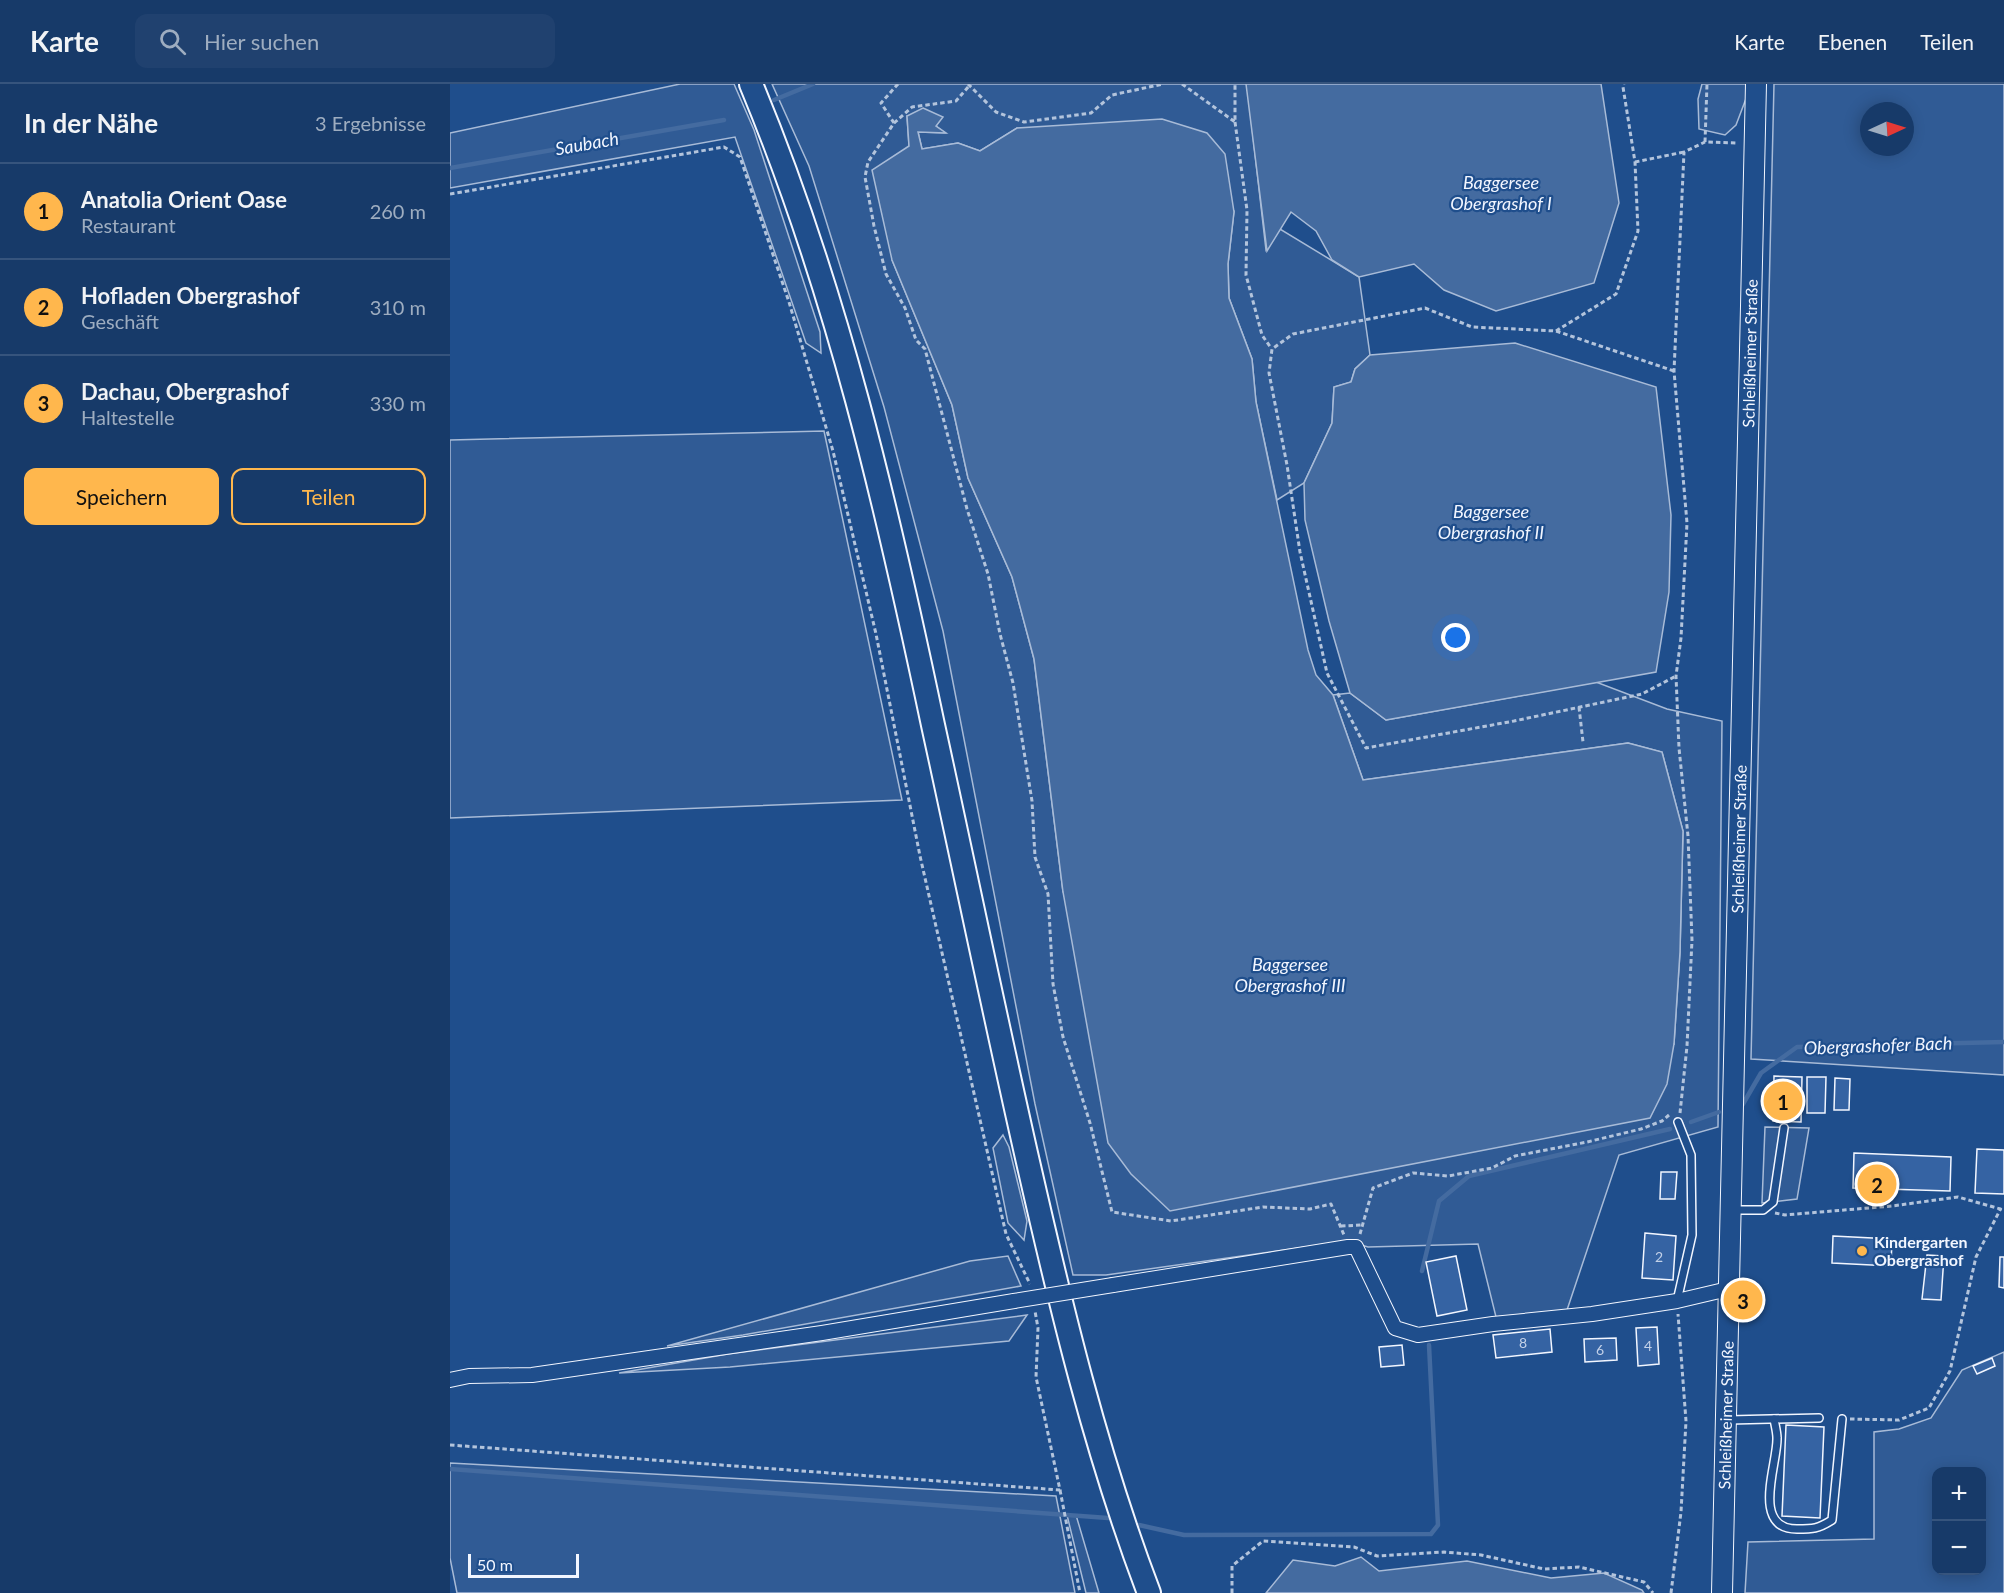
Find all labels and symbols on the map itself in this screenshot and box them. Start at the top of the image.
north arrow [1860,102,1914,156]
water label: Saubach [553,127,620,159]
water label: Baggersee Obergrashof I [1450,171,1552,214]
street label: Schleißheimer Straße [1738,279,1761,428]
water label: Baggersee Obergrashof II [1438,500,1544,543]
your location [1441,623,1470,652]
street label: Schleißheimer Straße [1727,765,1750,914]
water label: Baggersee Obergrashof III [1234,953,1346,996]
water label: Obergrashofer Bach [1803,1031,1953,1059]
pin: 1 [1764,1078,1802,1124]
pin: 2 [1858,1162,1896,1206]
place label: Kindergarten Obergrashof [1874,1232,1968,1269]
marker: Kindergarten Obergrashof [1855,1244,1869,1258]
house number: 2 [1655,1248,1663,1265]
pin: 3 [1724,1278,1762,1322]
house number: 8 [1519,1334,1527,1351]
house number: 4 [1644,1337,1652,1354]
house number: 6 [1596,1341,1604,1358]
street label: Schleißheimer Straße [1714,1341,1737,1489]
scale bar [468,1551,579,1578]

